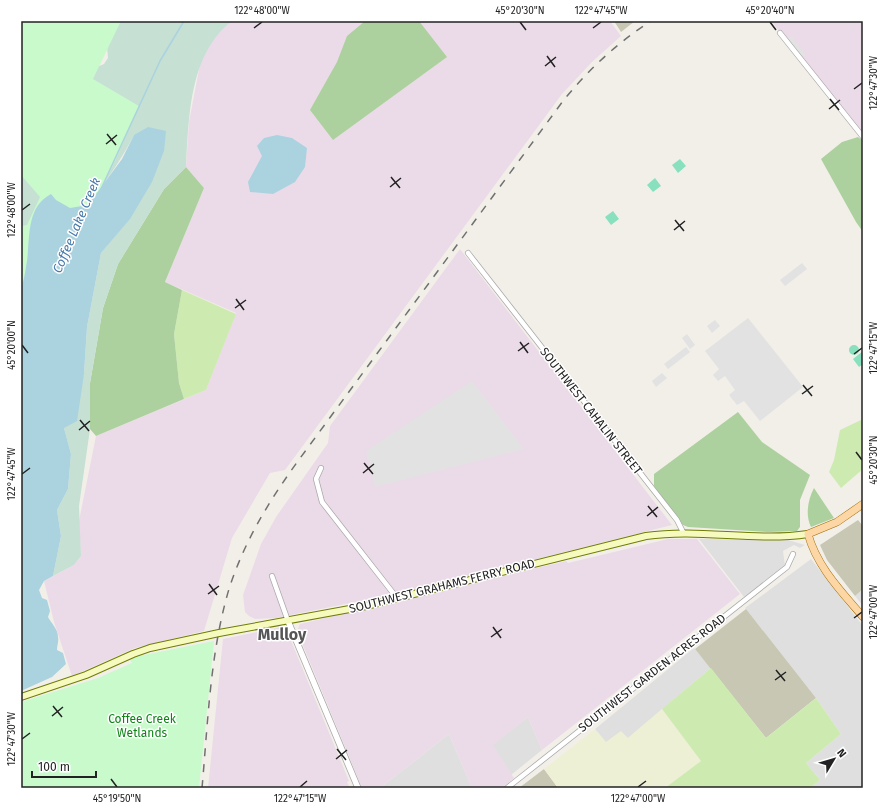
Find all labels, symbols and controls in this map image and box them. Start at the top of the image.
text: 122°48'00"W [234,5,291,17]
text: 45°20'30"N [495,5,545,17]
text: 122°47'45"W [574,5,628,17]
text: 45°20'40"N [745,5,795,17]
text: 122°47'30"W [868,55,880,110]
water label: Coffee Lake Creek [50,175,103,275]
text: 122°48'00"W [6,181,18,238]
text: 45°20'00"N [6,320,18,370]
text: 122°47'15"W [868,321,880,374]
street label: SOUTHWEST CAHALIN STREET [537,345,645,478]
text: 45°20'30"N [868,435,880,485]
text: 122°47'45"W [6,447,18,501]
street label: SOUTHWEST GRAHAMS FERRY ROAD [348,556,537,616]
text: 122°47'00"W [868,584,880,639]
street label: SOUTHWEST GARDEN ACRES ROAD [576,611,729,735]
district label: Mulloy [258,625,307,644]
text: 122°47'30"W [6,711,18,766]
park label: Coffee Creek Wetlands [108,712,177,740]
north arrow [814,739,854,779]
text: N [834,746,849,760]
scale bar [32,753,96,779]
text: 100 m [38,760,70,774]
text: 45°19'50"N [93,793,141,805]
text: 122°47'15"W [274,793,327,805]
text: 122°47'00"W [611,793,666,805]

